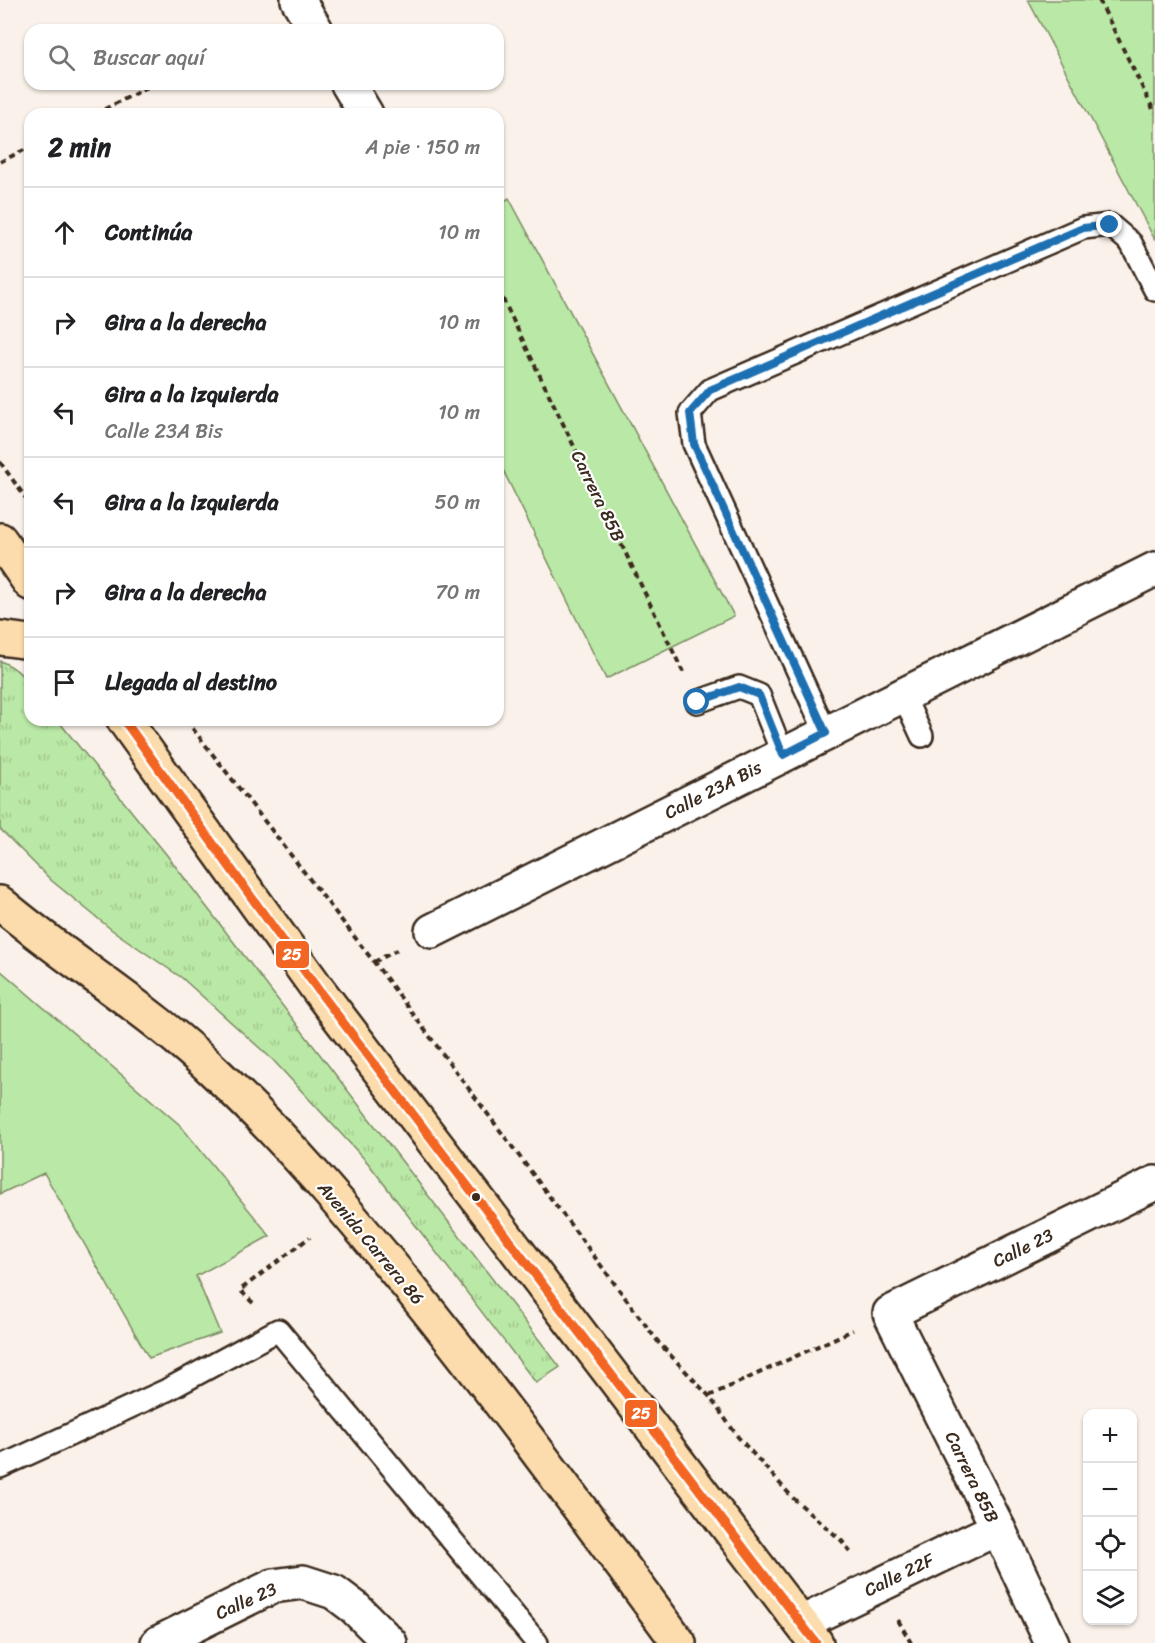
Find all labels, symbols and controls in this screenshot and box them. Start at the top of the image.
search box [24,24,504,90]
text: Buscar aquí [93,38,205,77]
icon: search [45,41,78,74]
text: 2 min [48,124,111,170]
text: A pie · 150 m [366,130,480,165]
route end [1096,211,1122,237]
text: Continúa [105,213,192,252]
text: 10 m [438,215,480,250]
icon: ahead [48,216,81,249]
text: Gira a la derecha [105,303,266,342]
text: 10 m [438,305,480,340]
icon: right [48,306,81,339]
text: Gira a la izquierda [105,375,278,414]
text: 10 m [438,395,480,430]
icon: left [48,396,81,429]
text: Calle 23A Bis [105,414,223,449]
street label: Carrera 85B [562,445,634,547]
text: Gira a la izquierda [105,483,278,522]
text: 50 m [435,485,480,520]
icon: left [48,486,81,519]
text: Gira a la derecha [105,573,266,612]
text: 70 m [435,575,480,610]
icon: right [48,576,81,609]
text: Llegada al destino [105,663,277,702]
icon: arrive [48,666,81,699]
route start [683,688,709,714]
street label: Calle 23A Bis [659,751,768,828]
line badge: 25 [275,940,310,969]
text: 25 [281,940,302,969]
street label: Avenida Carrera 86 [309,1173,433,1312]
unlabelled marker [470,1191,482,1203]
street label: Calle 23 [987,1219,1059,1277]
line badge: 25 [624,1399,658,1428]
text: 25 [630,1399,651,1428]
map controls [1083,1409,1137,1625]
button: + [1083,1409,1137,1463]
street label: Carrera 85B [936,1426,1008,1528]
button: − [1083,1463,1137,1517]
button: locate [1083,1517,1137,1571]
street label: Calle 22F [858,1544,941,1606]
button: layers [1083,1571,1137,1625]
street label: Calle 23 [210,1573,282,1629]

